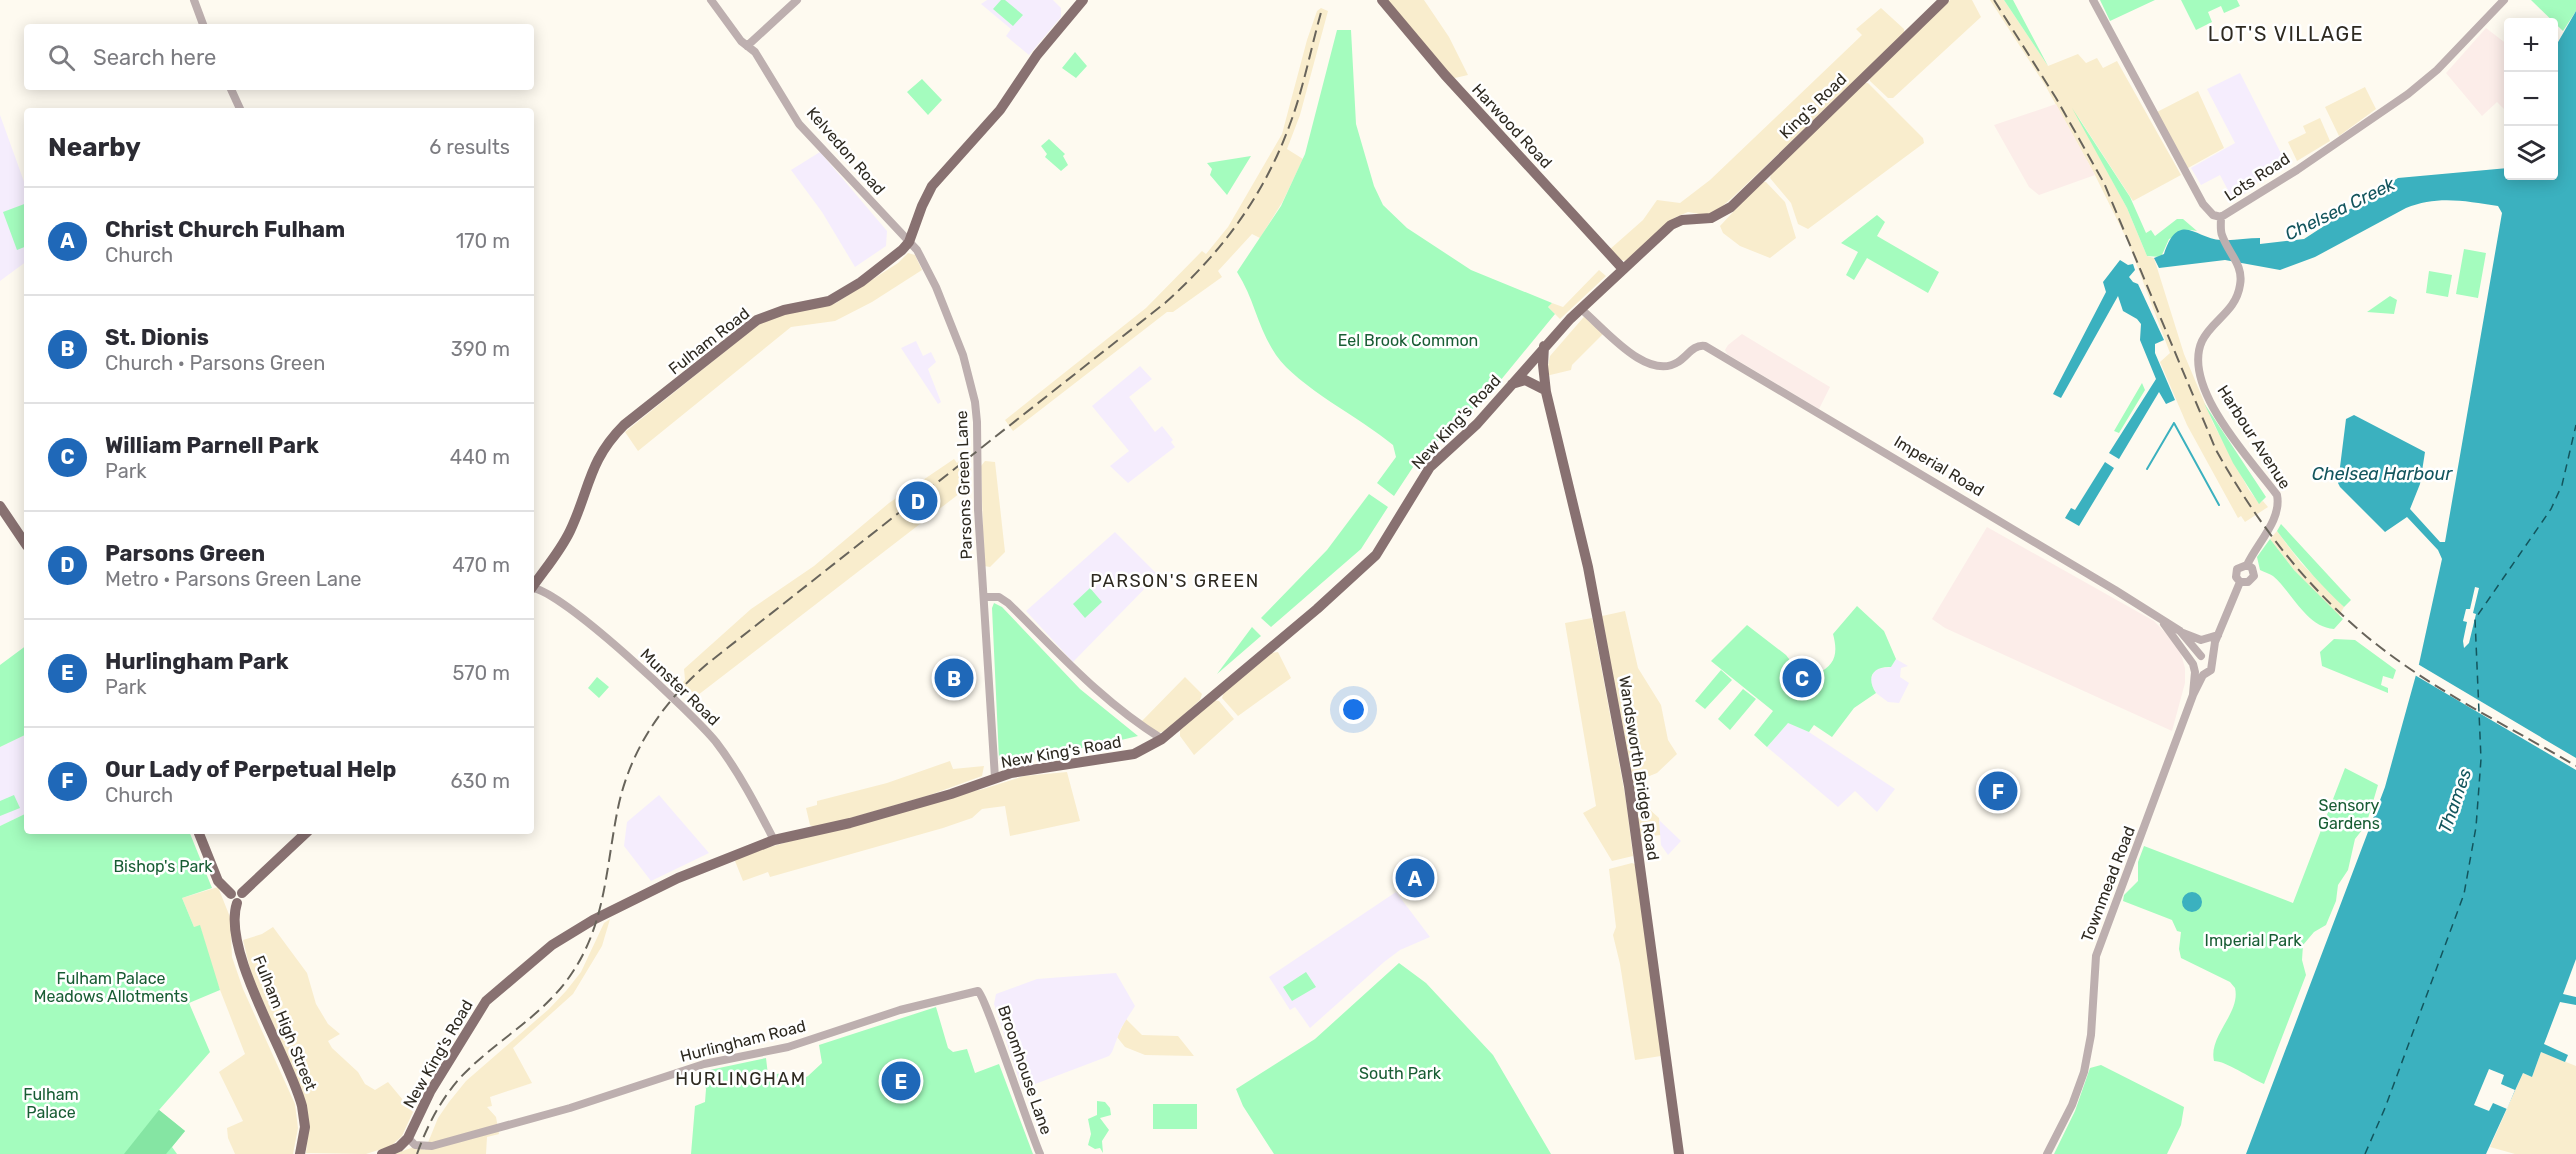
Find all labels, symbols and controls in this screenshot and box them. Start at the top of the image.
map controls [2504,18,2558,180]
button: + [2504,18,2558,72]
district label: LOT'S VILLAGE [2208,22,2364,46]
search box [24,24,534,90]
icon: search [45,41,78,74]
text: Search here [93,44,216,71]
street label: King's Road [1776,69,1850,143]
button: − [2504,72,2558,126]
street label: Harwood Road [1468,80,1556,172]
street label: Kelvedon Road [803,103,889,199]
button: layers [2504,126,2558,180]
text: Nearby [48,132,141,163]
text: 6 results [429,135,510,159]
street label: Lots Road [2221,149,2293,205]
water label: Chelsea Creek [2281,173,2399,245]
text: Christ Church Fulham [105,216,345,243]
text: A [60,229,75,253]
text: 170 m [456,229,510,253]
text: Church [105,243,173,267]
street label: Fulham Road [665,304,753,378]
text: St. Dionis [105,324,209,351]
park label: Eel Brook Common [1338,331,1478,350]
text: B [60,337,75,361]
text: 390 m [451,337,510,361]
text: Church · Parsons Green [105,351,325,375]
street label: New King's Road [1407,371,1505,473]
street label: Harbour Avenue [2213,382,2295,492]
street label: Parsons Green Lane [952,410,976,560]
text: William Parnell Park [105,432,319,459]
street label: Imperial Road [1891,432,1987,500]
text: C [60,445,75,469]
text: 440 m [450,445,510,469]
text: Park [105,459,147,483]
water label: Chelsea Harbour [2312,463,2453,485]
pin: D [898,478,938,524]
text: Parsons Green [105,540,265,567]
text: D [60,553,75,577]
text: 470 m [452,553,510,577]
text: Metro · Parsons Green Lane [105,567,361,591]
district label: PARSON'S GREEN [1090,570,1260,592]
street label: Munster Road [636,644,724,730]
text: Hurlingham Park [105,648,289,675]
pin: B [934,656,974,700]
pin: C [1782,656,1822,700]
text: E [61,661,74,685]
text: 570 m [452,661,510,685]
street label: Wandsworth Bridge Road [1615,674,1663,862]
text: Park [105,675,147,699]
your location [1339,695,1368,724]
street label: New King's Road [999,732,1123,772]
text: Our Lady of Perpetual Help [105,756,396,783]
water label: Thames [2434,766,2476,836]
pin: F [1978,768,2018,814]
text: F [61,769,74,793]
text: 630 m [451,769,510,793]
text: Church [105,783,173,807]
park label: Sensory Gardens [2318,796,2380,833]
street label: Townmead Road [2077,823,2139,945]
pin: A [1396,856,1434,900]
park label: Bishop's Park [113,857,213,876]
park label: Imperial Park [2205,931,2302,950]
street label: Fulham High Street [249,953,321,1093]
park label: Fulham Palace Meadows Allotments [34,969,188,1006]
street label: New King's Road [399,996,477,1112]
street label: Broomhouse Lane [994,1003,1056,1137]
street label: Hurlingham Road [678,1016,808,1066]
pin: E [882,1058,920,1104]
park label: South Park [1359,1064,1442,1083]
district label: HURLINGHAM [675,1068,807,1090]
park label: Fulham Palace [23,1085,79,1122]

